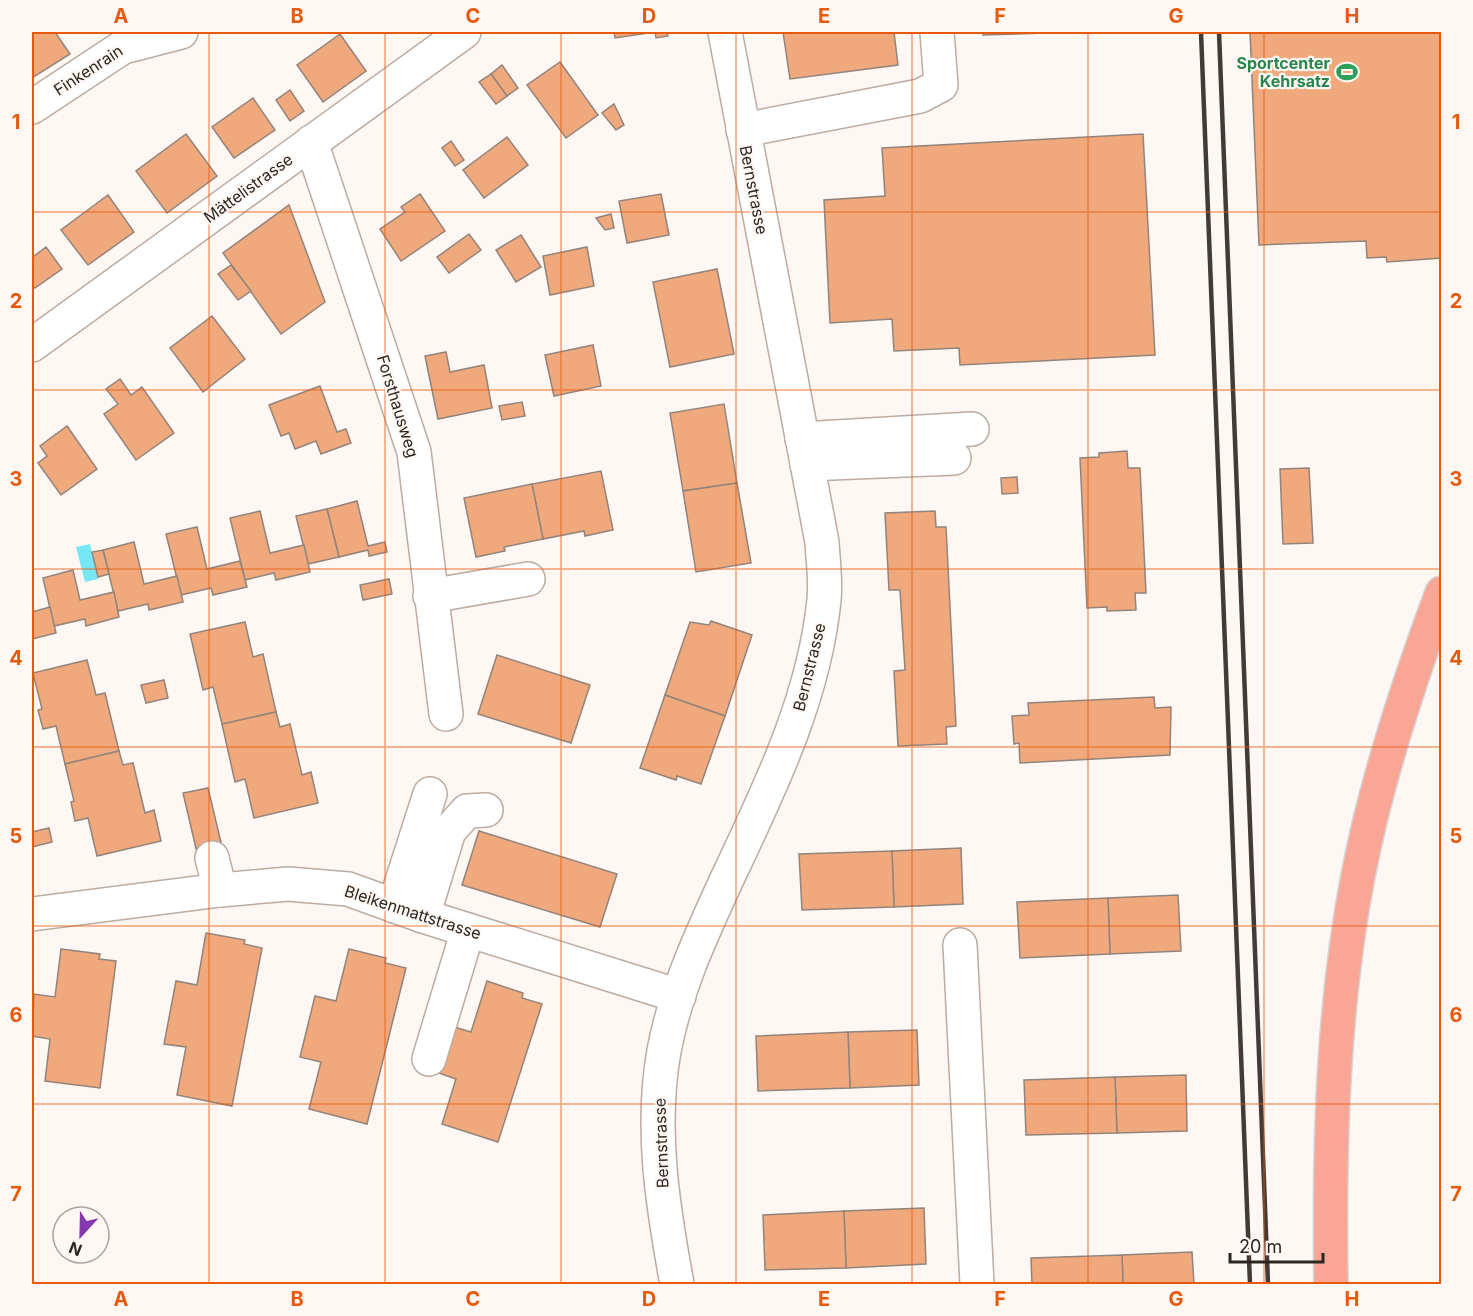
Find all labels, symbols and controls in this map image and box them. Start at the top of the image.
text: A [114,4,129,28]
text: B [290,4,304,28]
text: C [466,4,480,28]
text: D [642,4,656,28]
text: E [818,4,830,28]
text: F [994,4,1006,28]
text: G [1168,4,1184,28]
text: H [1345,4,1359,28]
street label: Finkenrain [50,40,126,100]
place label: Sportcenter Kehrsatz [1236,53,1330,91]
sports icon: Sportcenter Kehrsatz [1335,60,1359,84]
text: 1 [12,110,20,134]
text: 1 [1452,110,1460,134]
street label: Bernstrasse [736,144,772,236]
street label: Mättelistrasse [200,149,296,227]
text: 2 [10,289,22,313]
text: 2 [1450,289,1462,313]
street label: Forsthausweg [373,352,423,460]
text: 3 [10,467,22,491]
text: 3 [1450,467,1462,491]
street label: Bernstrasse [788,621,830,713]
text: 4 [9,646,23,670]
text: 4 [1449,646,1463,670]
text: 5 [10,824,22,848]
text: 5 [1450,824,1462,848]
street label: Bleikenmattstrasse [342,880,484,944]
text: 6 [10,1003,23,1027]
text: 6 [1450,1003,1463,1027]
street label: Bernstrasse [649,1097,673,1189]
text: 7 [10,1182,22,1206]
text: 7 [1450,1182,1462,1206]
north arrow [51,1205,111,1265]
scale bar [1230,1226,1323,1264]
text: 20 m [1239,1236,1282,1257]
text: N [66,1237,85,1260]
text: A [114,1287,129,1311]
text: B [290,1287,304,1311]
text: C [466,1287,480,1311]
text: D [642,1287,656,1311]
text: E [818,1287,830,1311]
text: F [994,1287,1006,1311]
text: G [1168,1287,1184,1311]
text: H [1345,1287,1359,1311]

